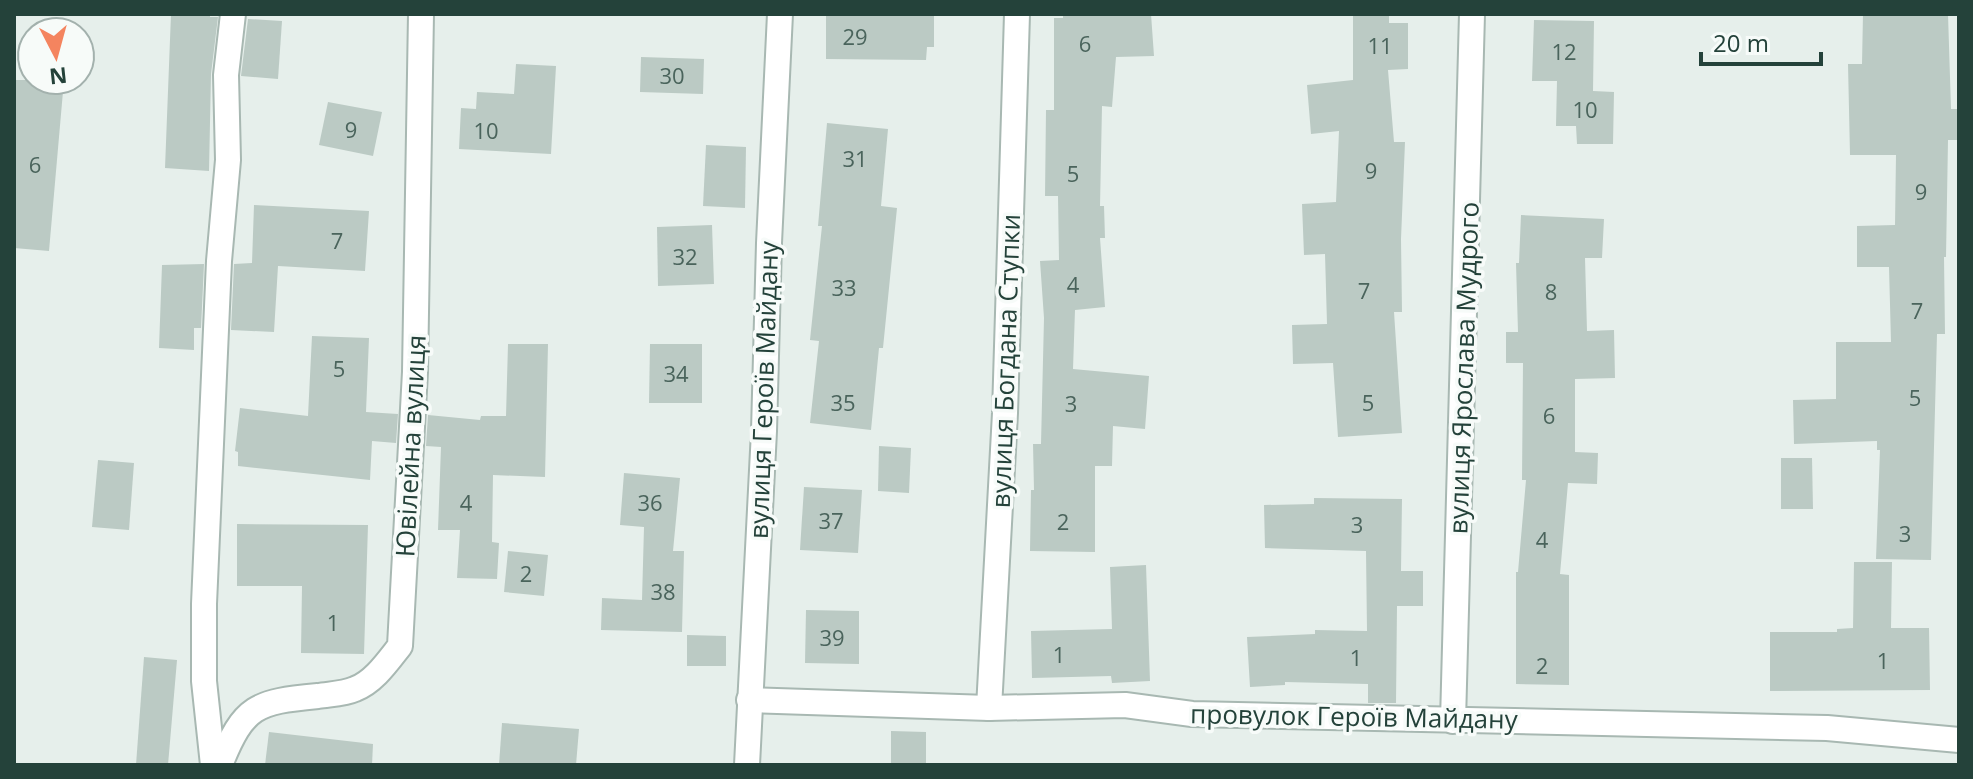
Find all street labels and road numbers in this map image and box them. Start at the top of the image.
street label: вулиця Ярослава Мудрого [1439,201,1487,535]
street label: вулиця Богдана Ступки [982,213,1028,509]
street label: вулиця Героїв Майдану [740,240,786,540]
street label: Ювілейна вулиця [386,334,434,558]
street label: провулок Героїв Майдану [1190,695,1519,737]

